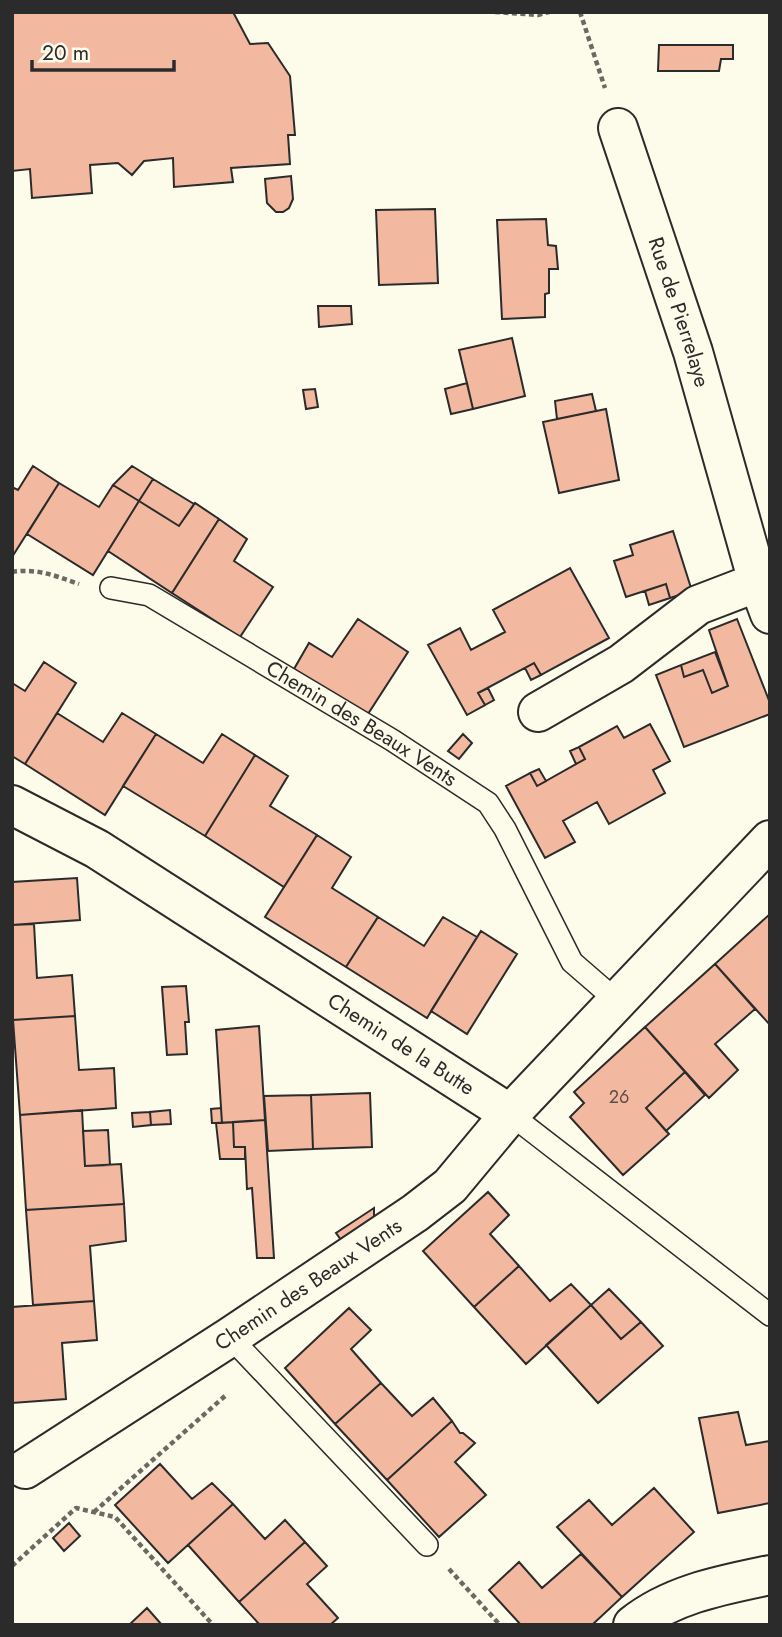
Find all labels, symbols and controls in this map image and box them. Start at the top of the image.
scale bar [32,28,173,72]
text: 20 m [42,38,89,68]
street label: Rue de Pierrelaye [641,233,717,391]
street label: Chemin des Beaux Vents [260,653,463,794]
street label: Chemin de la Butte [322,986,481,1103]
house number: 26 [609,1084,629,1110]
street label: Chemin des Beaux Vents [209,1211,408,1358]

